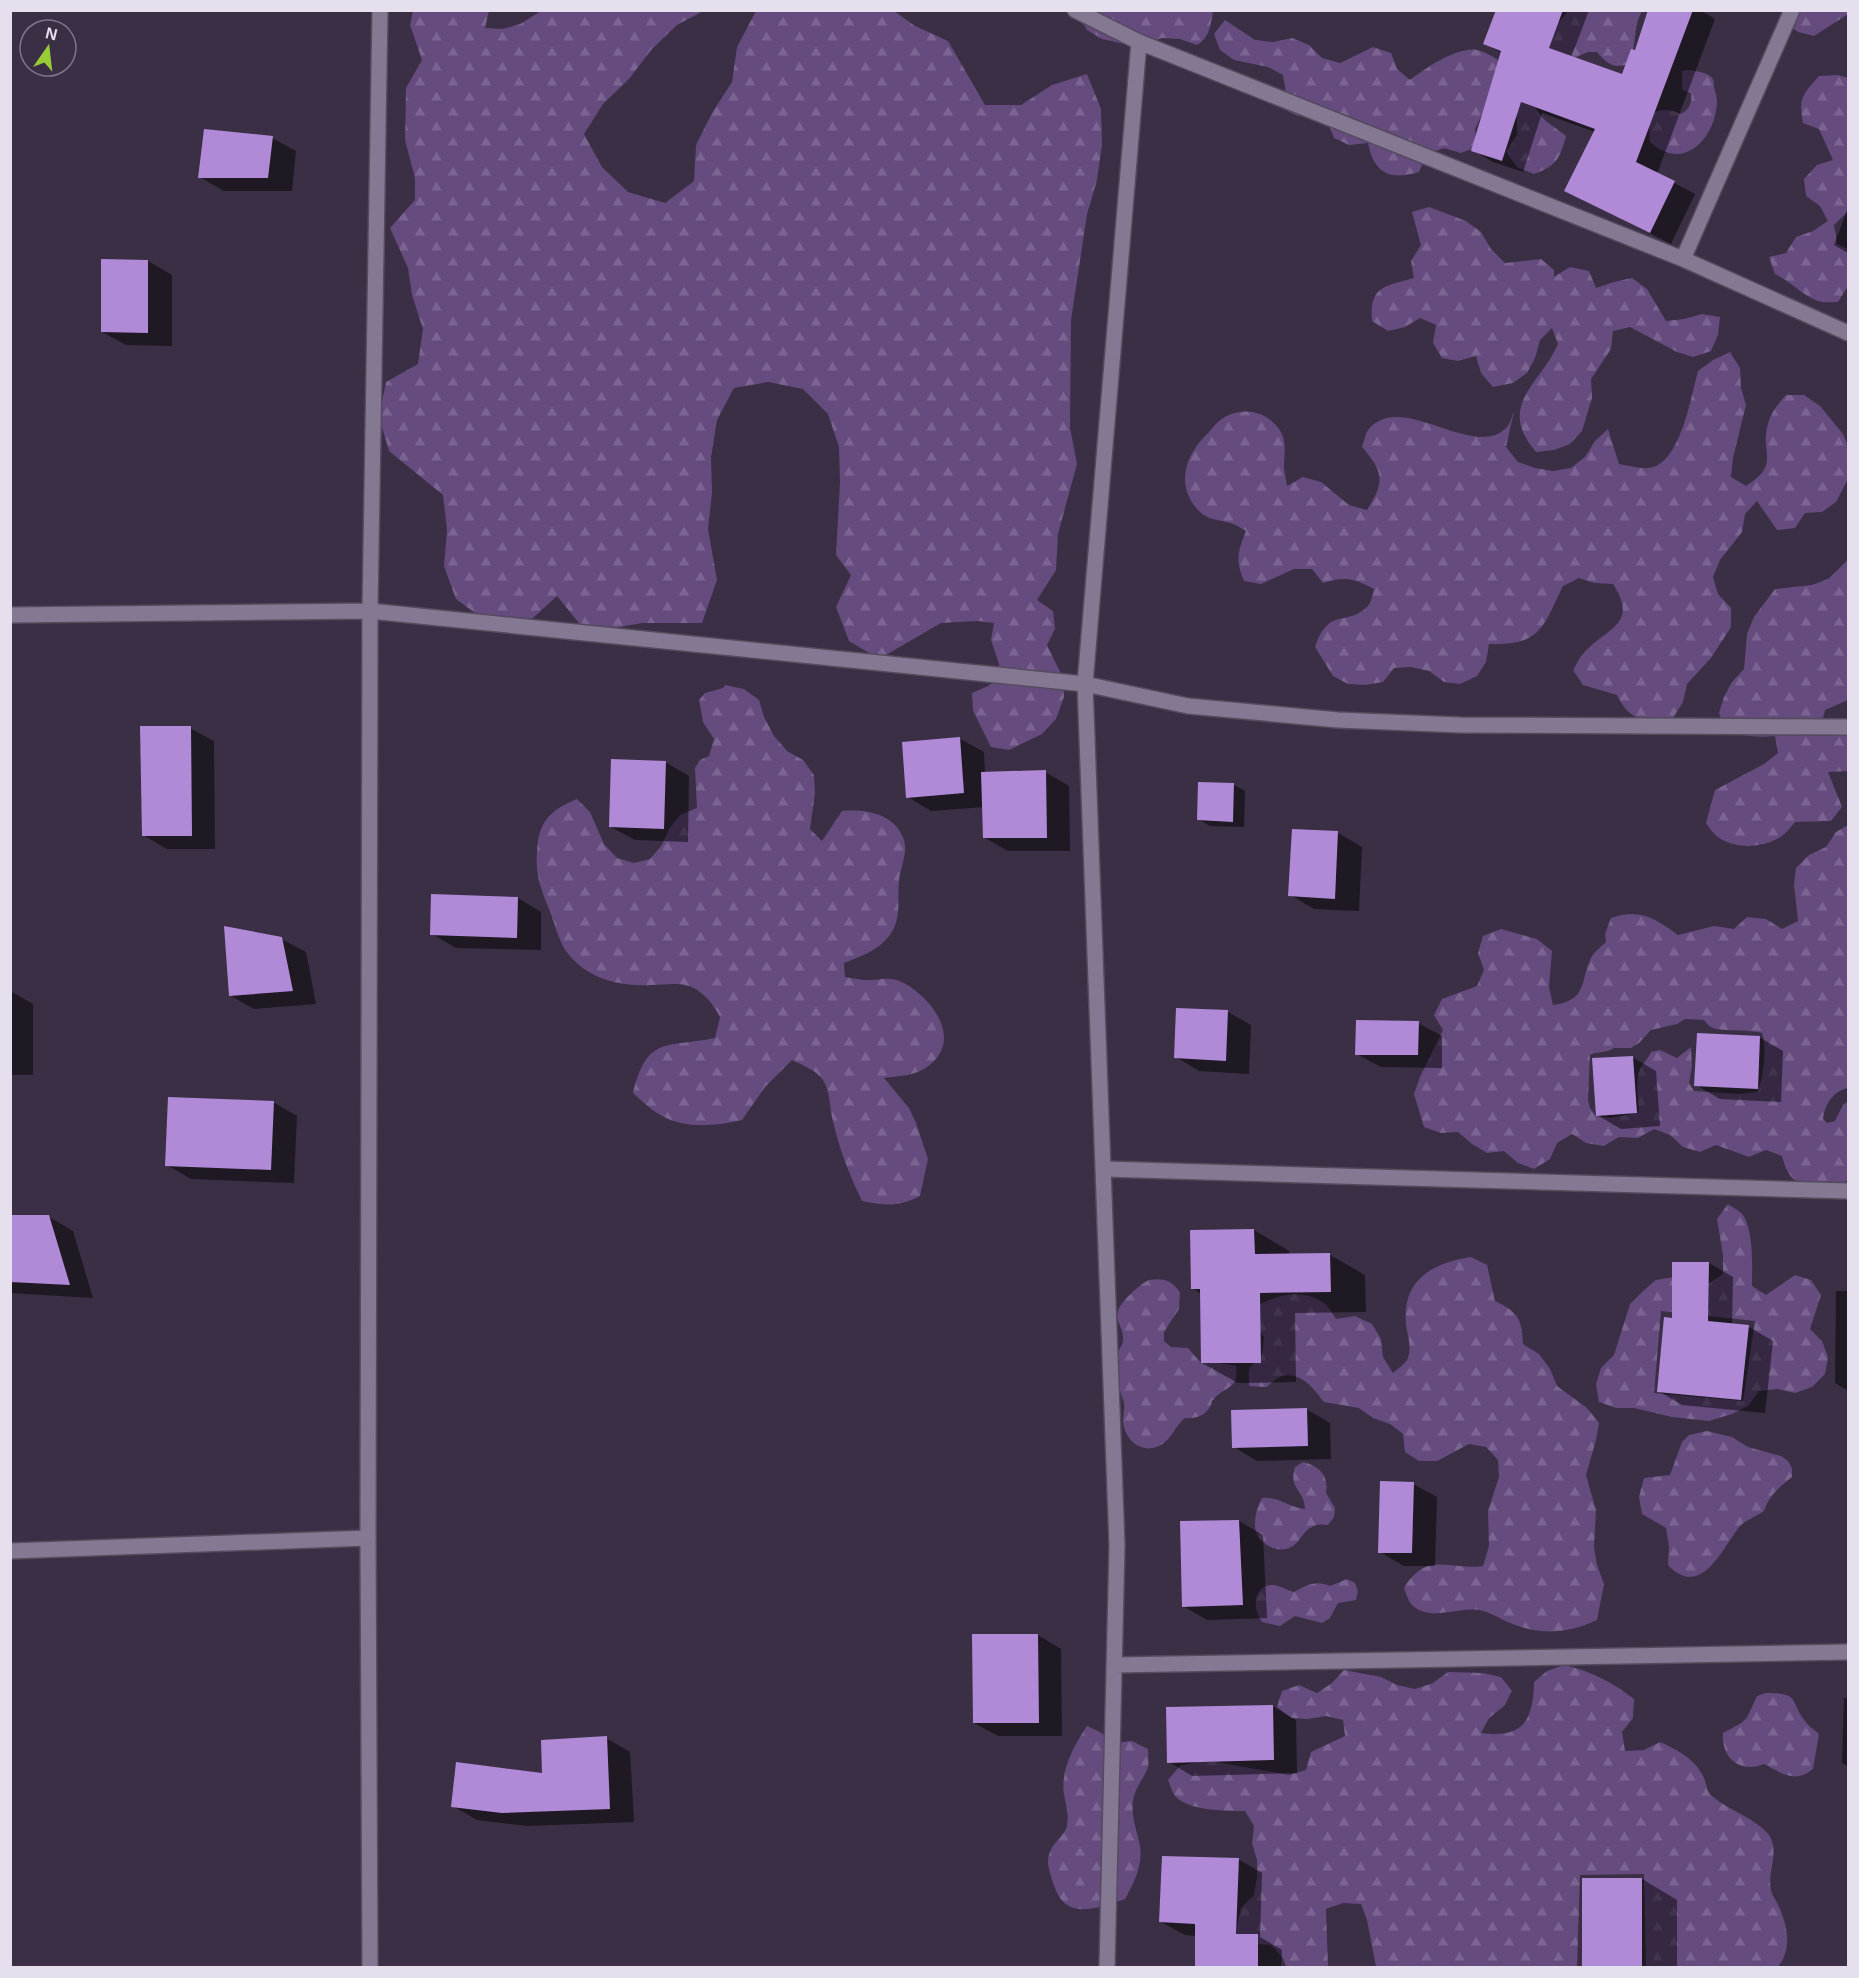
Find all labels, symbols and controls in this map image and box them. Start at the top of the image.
north arrow [18,18,78,78]
text: N [44,24,59,44]

